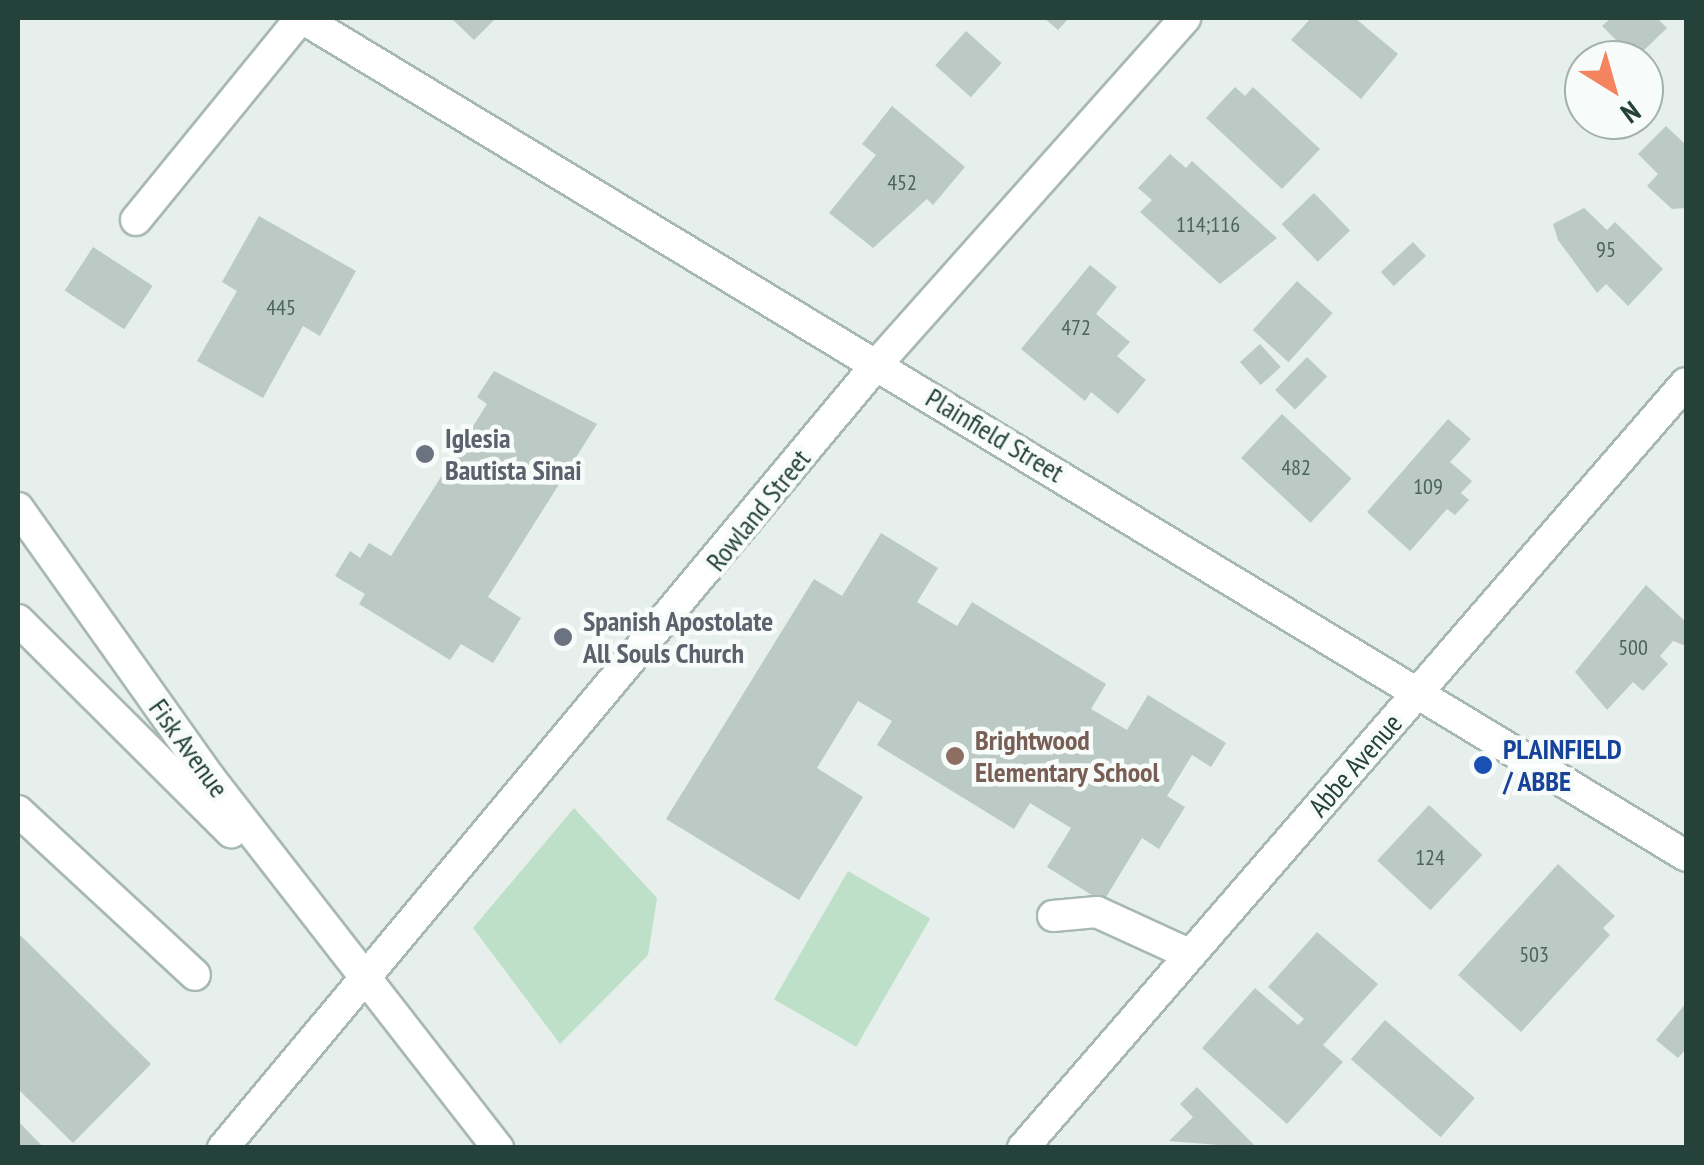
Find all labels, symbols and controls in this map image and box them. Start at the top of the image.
north arrow [1564,40,1664,140]
text: N [1614,93,1648,132]
house number: 452 [887,170,917,196]
house number: 114;116 [1176,212,1240,238]
house number: 95 [1596,237,1616,263]
house number: 445 [266,295,296,321]
house number: 472 [1061,315,1091,341]
street label: Plainfield Street [920,381,1070,489]
place label: Iglesia Bautista Sinai [445,421,581,487]
street label: Rowland Street [699,442,817,578]
marker: Iglesia Bautista Sinai [414,443,436,465]
house number: 482 [1281,455,1311,481]
house number: 109 [1413,474,1443,500]
place label: Spanish Apostolate All Souls Church [583,604,774,670]
marker: Spanish Apostolate All Souls Church [552,626,574,648]
house number: 500 [1618,635,1648,661]
street label: Fisk Avenue [142,692,236,804]
street label: Abbe Avenue [1301,706,1409,824]
place label: Brightwood Elementary School [975,723,1160,789]
place label: PLAINFIELD / ABBE [1503,732,1622,798]
marker: Brightwood Elementary School [944,745,966,767]
marker: PLAINFIELD / ABBE [1472,754,1494,776]
house number: 124 [1415,845,1445,871]
house number: 503 [1519,942,1549,968]

